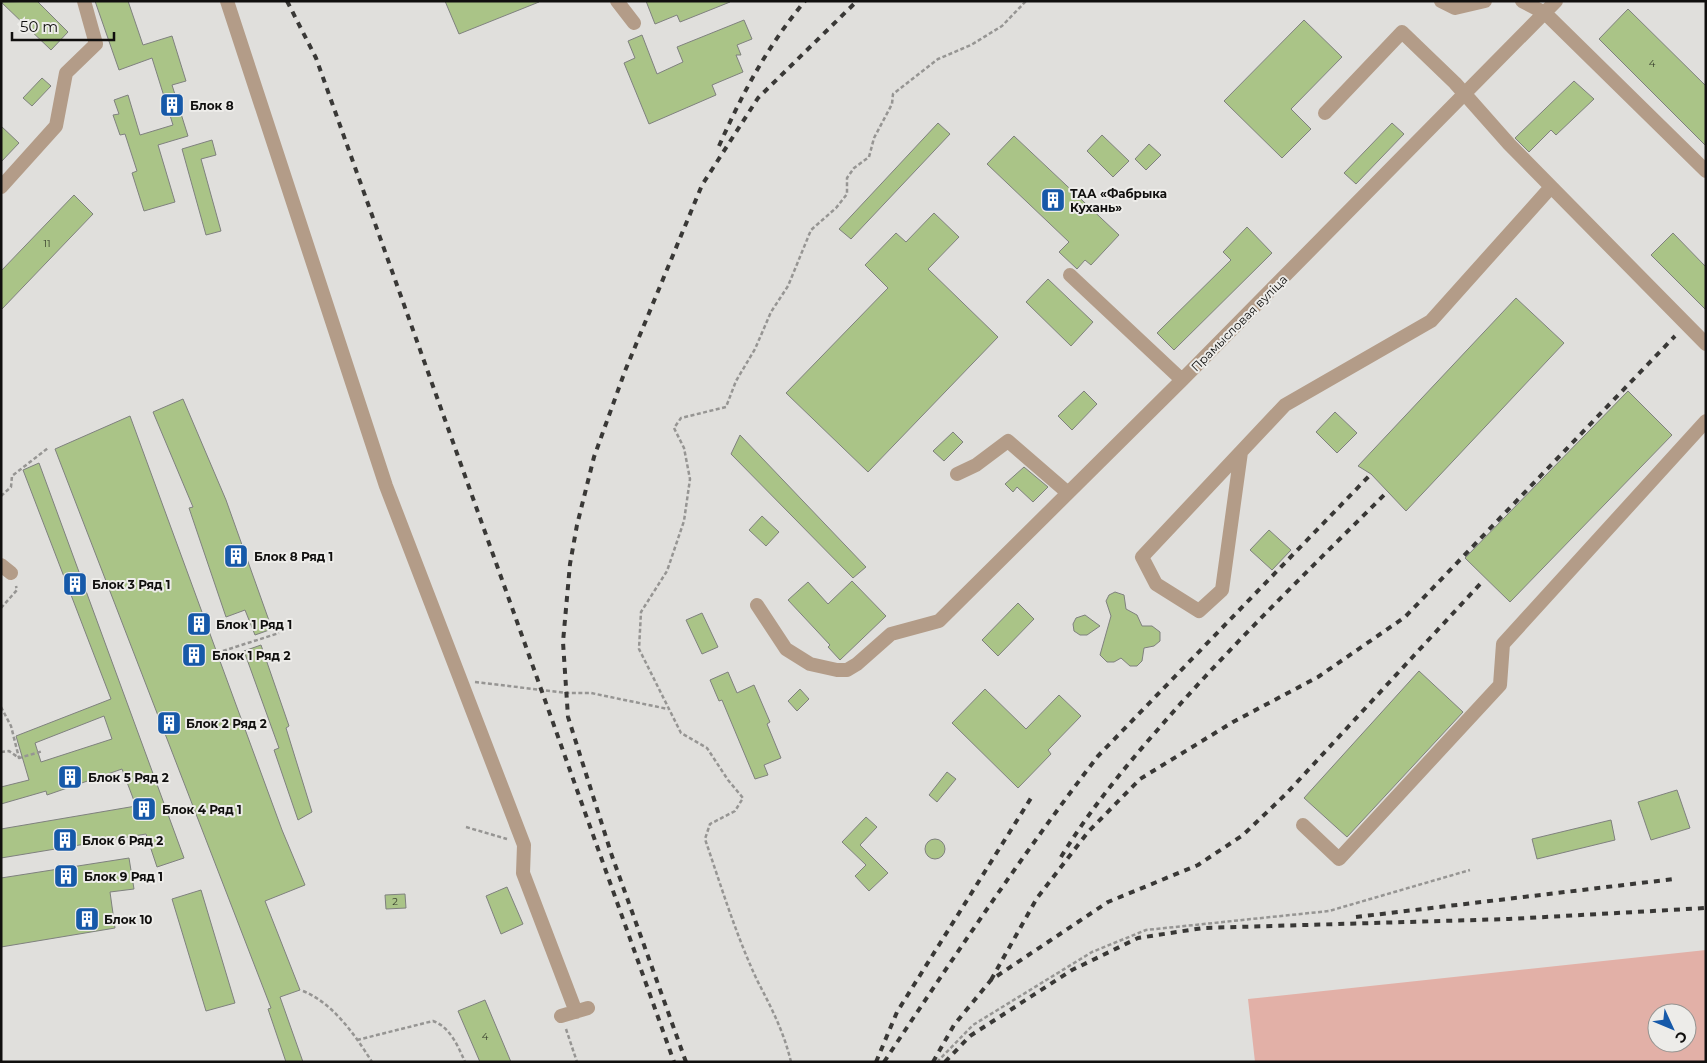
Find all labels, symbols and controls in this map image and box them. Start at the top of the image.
scale bar [12,10,115,42]
text: 50 m [20,17,58,36]
house number: 4 [1649,57,1656,70]
building icon: Блок 8 [159,92,185,118]
place label: Блок 8 [190,98,234,113]
place label: ТАА «Фабрыка Кухань» [1070,186,1167,215]
building icon: ТАА «Фабрыка Кухань» [1040,187,1066,213]
house number: 11 [43,237,51,250]
street label: Прамысловая вуліца [1188,272,1290,374]
building icon: Блок 8 Ряд 1 [223,543,249,569]
place label: Блок 8 Ряд 1 [254,549,333,564]
building icon: Блок 3 Ряд 1 [62,571,88,597]
place label: Блок 3 Ряд 1 [92,577,171,592]
building icon: Блок 1 Ряд 1 [186,611,212,637]
place label: Блок 1 Ряд 1 [216,617,292,632]
building icon: Блок 1 Ряд 2 [181,642,207,668]
place label: Блок 1 Ряд 2 [212,648,291,663]
building icon: Блок 2 Ряд 2 [156,710,182,736]
place label: Блок 2 Ряд 2 [186,716,267,731]
building icon: Блок 5 Ряд 2 [57,764,83,790]
place label: Блок 5 Ряд 2 [88,770,169,785]
building icon: Блок 4 Ряд 1 [131,796,157,822]
place label: Блок 4 Ряд 1 [162,802,242,817]
building icon: Блок 6 Ряд 2 [52,827,78,853]
place label: Блок 6 Ряд 2 [82,833,163,848]
building icon: Блок 9 Ряд 1 [53,863,79,889]
place label: Блок 9 Ряд 1 [84,869,163,884]
house number: 2 [392,895,398,908]
building icon: Блок 10 [74,906,100,932]
place label: Блок 10 [104,912,153,927]
north arrow [1647,1003,1697,1053]
text: С [1671,1027,1691,1047]
house number: 4 [482,1030,489,1043]

